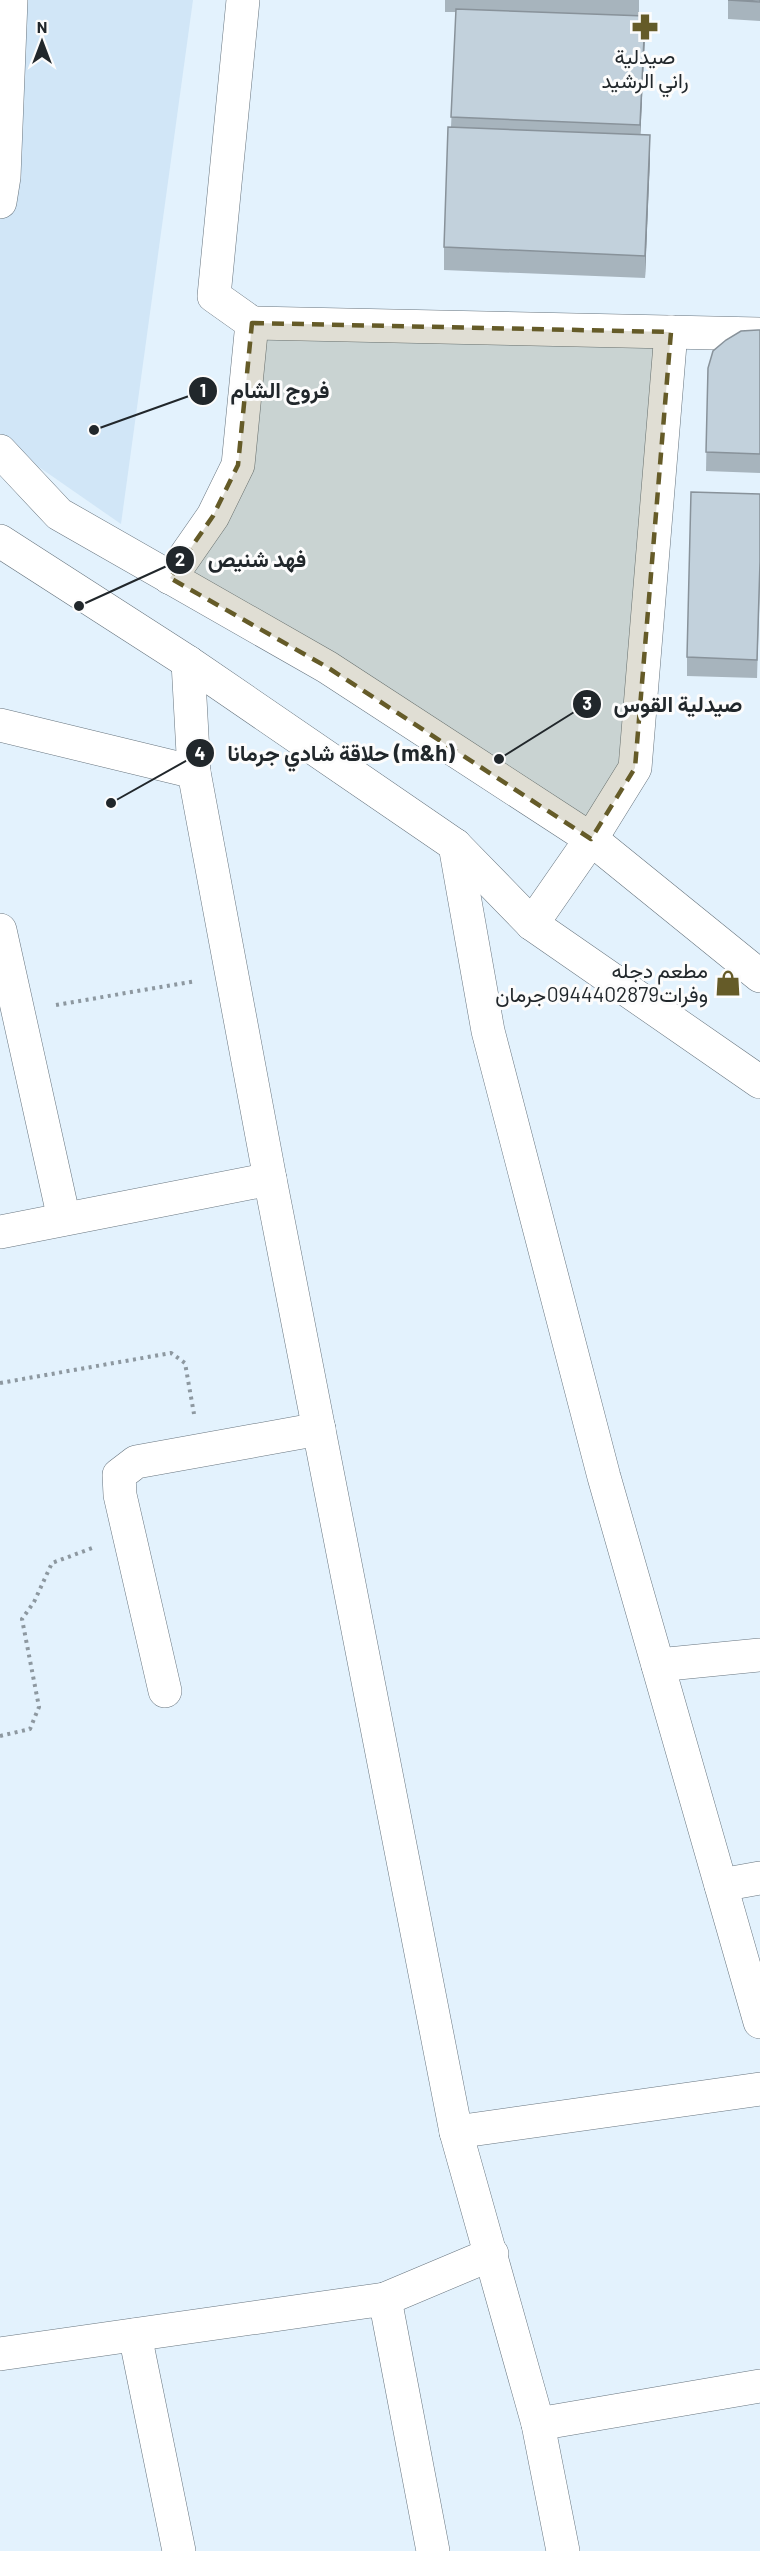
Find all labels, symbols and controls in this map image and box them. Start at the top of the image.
north arrow [12,12,72,72]
pharmacy icon: صيدلية راني الرشيد [630,12,660,42]
text: N [37,17,47,36]
place label: صيدلية راني الرشيد [601,43,689,98]
callout: فروج الشام [188,371,341,411]
text: فروج الشام [231,376,329,405]
text: 1 [200,379,206,401]
callout: فهد شنيص [165,540,318,580]
text: فهد شنيص [208,545,306,573]
text: 2 [175,548,185,570]
callout: صيدلية القوس [572,684,755,724]
text: صيدلية القوس [614,690,742,718]
text: 3 [582,692,592,714]
callout: حلاقة شادي جرمانا (m&h) [185,733,467,773]
text: حلاقة شادي جرمانا (m&h) [227,739,455,772]
text: 4 [195,742,206,764]
place label: مطعم دجله وفرات0944402879جرمان [495,957,708,1008]
shop icon: مطعم دجله وفرات0944402879جرمان [713,968,743,998]

